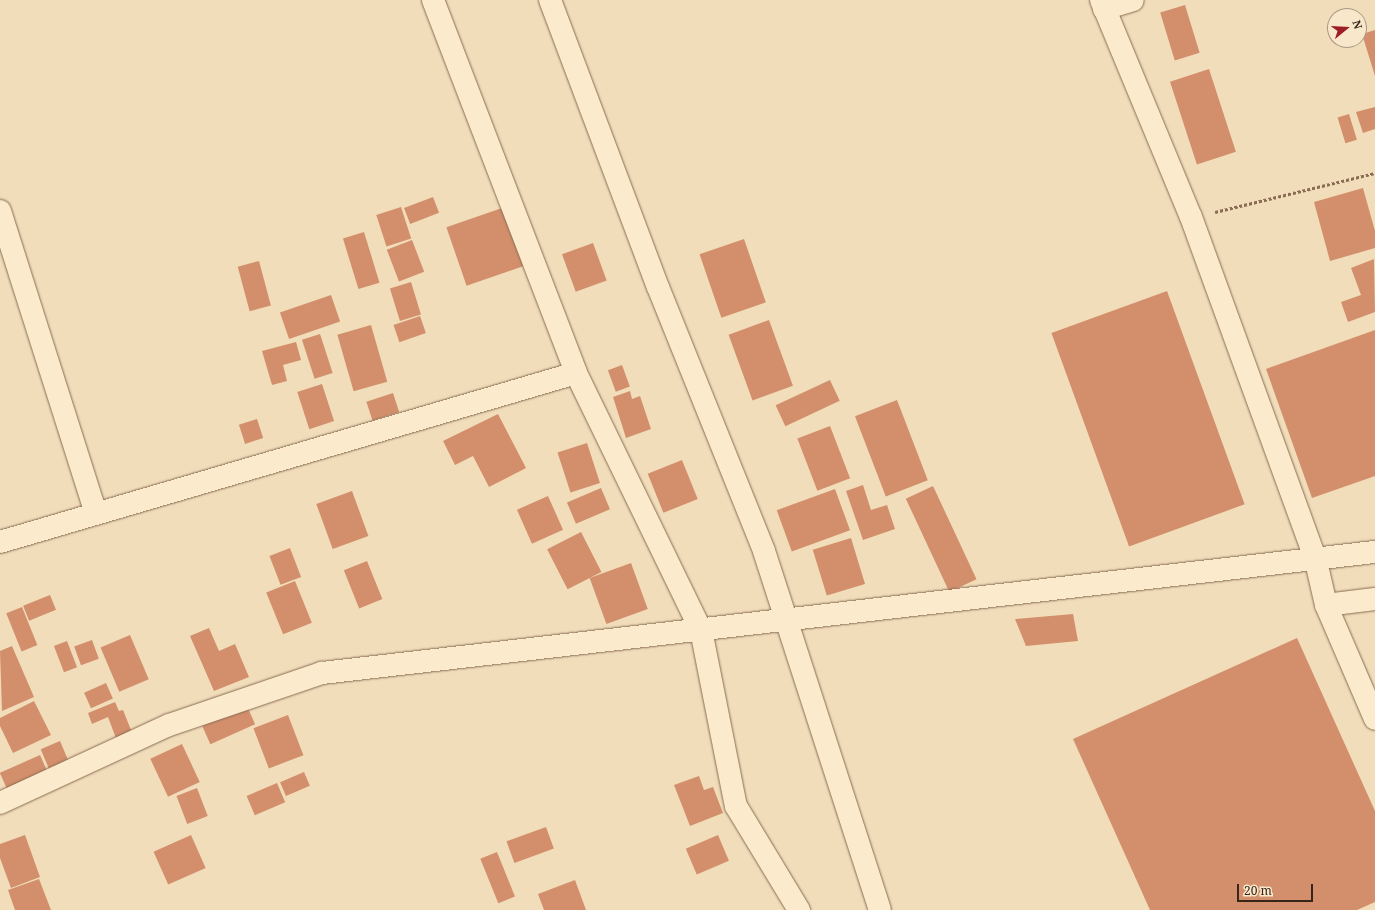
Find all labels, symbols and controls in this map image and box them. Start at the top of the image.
north arrow [1327,8,1367,48]
text: N [1349,18,1366,31]
scale bar [1239,876,1315,902]
text: 20 m [1244,882,1272,899]

